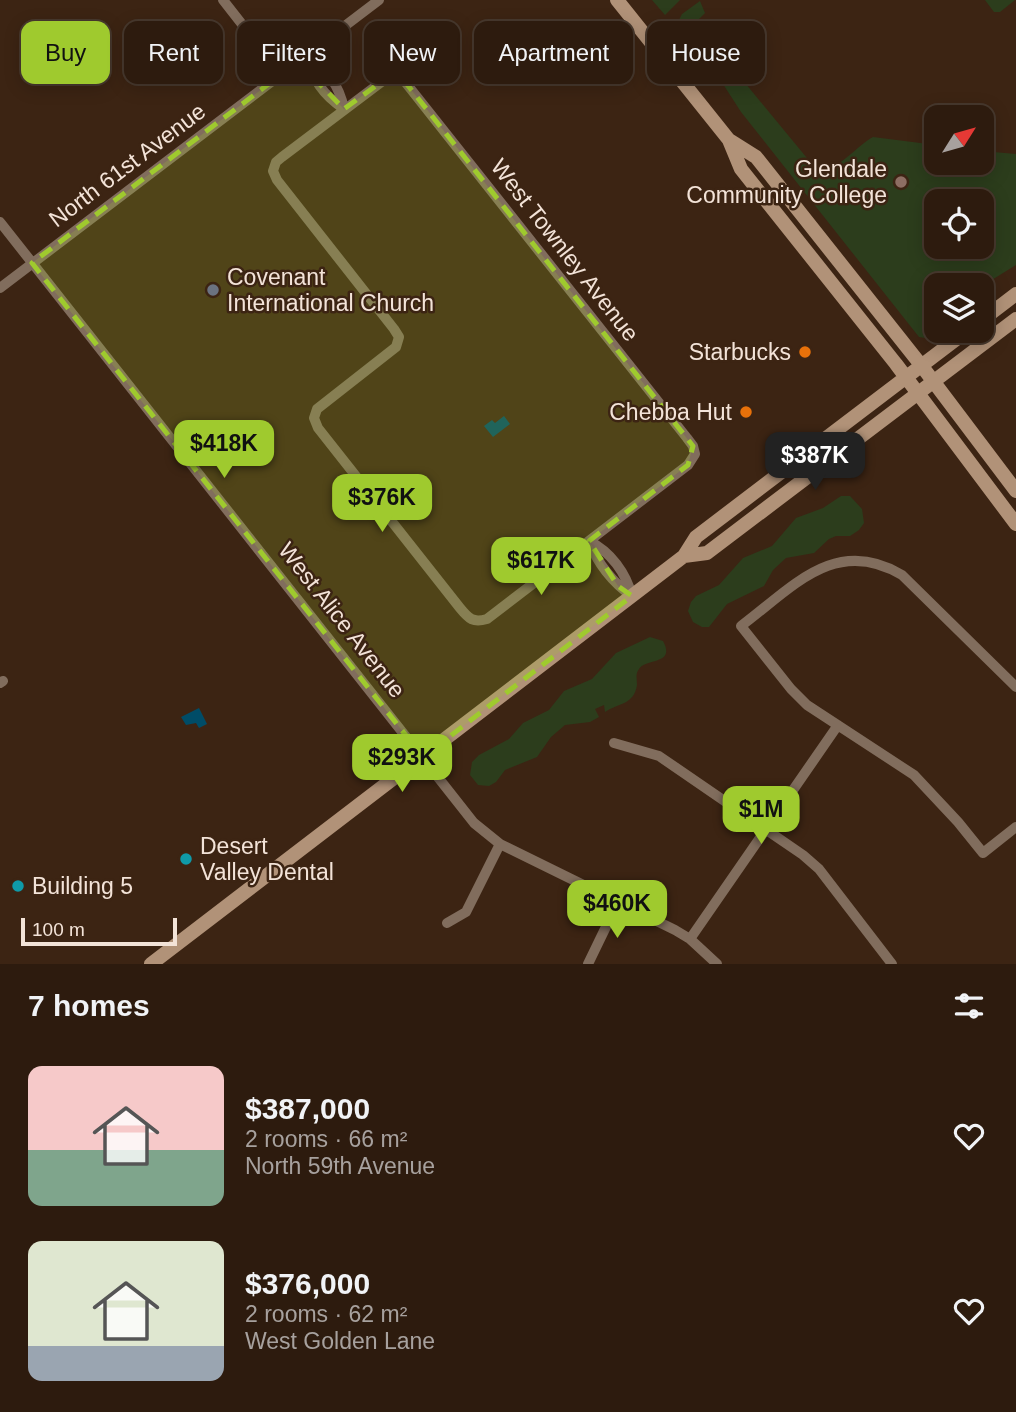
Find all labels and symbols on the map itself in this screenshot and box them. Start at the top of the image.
street label: North 61st Avenue [44,98,210,232]
north arrow [924,105,994,175]
street label: West Townley Avenue [486,154,644,346]
place label: Glendale Community College [686,156,887,208]
marker: Glendale Community College [893,174,909,190]
place label: Covenant International Church [227,264,434,316]
marker: Covenant International Church [205,282,221,298]
place label: Starbucks [689,339,791,365]
marker: Starbucks [797,344,813,360]
place label: Chebba Hut [609,399,733,425]
marker: Chebba Hut [738,404,754,420]
pin: $418K [175,420,273,480]
pin: $387K [766,433,864,492]
pin: $376K [333,475,431,534]
street label: West Alice Avenue [273,537,411,703]
pin: $617K [492,538,590,597]
pin: $293K [353,734,451,794]
pin: $1M [727,786,795,846]
place label: Desert Valley Dental [200,833,334,885]
marker: Desert Valley Dental [178,851,194,867]
place label: Building 5 [32,873,133,899]
marker: Building 5 [10,878,26,894]
pin: $460K [568,880,666,940]
scale bar [21,915,177,947]

